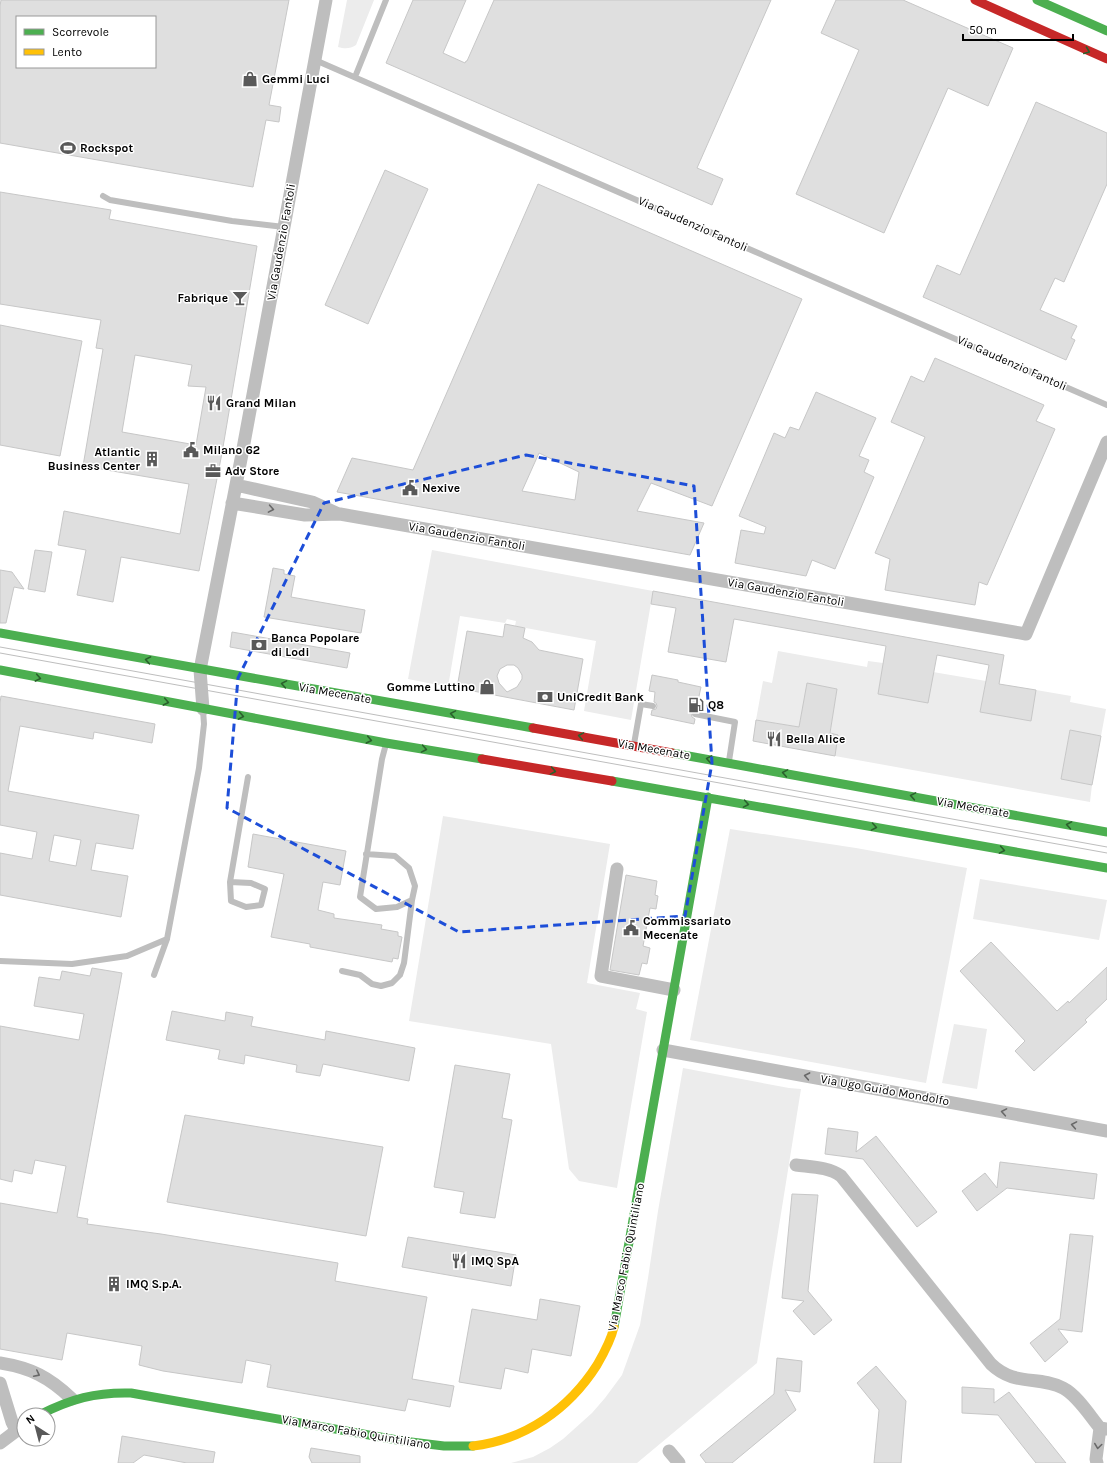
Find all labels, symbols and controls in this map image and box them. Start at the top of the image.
legend [16,16,156,68]
scale bar [963,16,1073,42]
text: 50 m [969,23,997,37]
text: Scorrevole [52,25,109,39]
text: Lento [52,45,82,59]
one-way arrow [1084,46,1091,54]
shop icon: Gemmi Luci [241,70,259,88]
place label: Gemmi Luci [262,72,330,86]
sports icon: Rockspot [59,139,77,157]
place label: Rockspot [80,141,133,155]
street label: Via Gaudenzio Fantoli [264,182,298,302]
street label: Via Gaudenzio Fantoli [636,194,750,254]
bar icon: Fabrique [231,289,249,307]
place label: Fabrique [177,291,228,305]
street label: Via Gaudenzio Fantoli [955,333,1069,393]
restaurant icon: Grand Milan [205,394,223,412]
place label: Grand Milan [226,396,296,410]
public building icon: Milano 62 [182,441,200,459]
place label: Milano 62 [203,443,260,457]
place label: Atlantic Business Center [48,445,140,473]
building icon: Atlantic Business Center [143,450,161,468]
office icon: Adv Store [204,462,222,480]
place label: Adv Store [225,464,279,478]
public building icon: Nexive [401,479,419,497]
place label: Nexive [422,481,460,495]
one-way arrow [268,504,274,513]
street label: Via Gaudenzio Fantoli [407,519,527,553]
street label: Via Gaudenzio Fantoli [726,575,846,609]
place label: Banca Popolare di Lodi [271,631,359,659]
bank icon: Banca Popolare di Lodi [250,636,268,654]
one-way arrow [145,656,151,665]
one-way arrow [35,673,41,681]
shop icon: Gomme Luttino [478,678,496,696]
one-way arrow [281,680,287,689]
street label: Via Mecenate [298,680,372,706]
place label: Gomme Luttino [387,680,475,694]
bank icon: UniCredit Bank [536,688,554,706]
place label: UniCredit Bank [557,690,644,704]
fuel station icon: Q8 [687,696,705,714]
one-way arrow [163,697,169,706]
place label: Q8 [708,698,724,712]
one-way arrow [450,710,456,719]
one-way arrow [238,711,244,720]
restaurant icon: Bella Alice [765,730,783,748]
place label: Bella Alice [786,732,845,746]
one-way arrow [578,733,584,741]
one-way arrow [366,735,372,743]
street label: Via Mecenate [617,736,691,762]
one-way arrow [421,744,428,753]
one-way arrow [706,755,712,764]
one-way arrow [550,766,556,775]
one-way arrow [782,769,788,778]
one-way arrow [910,792,916,801]
street label: Via Mecenate [936,794,1010,820]
one-way arrow [743,800,749,808]
one-way arrow [1066,821,1072,829]
one-way arrow [871,822,877,831]
one-way arrow [999,845,1005,854]
place label: Commissariato Mecenate [643,914,731,942]
public building icon: Commissariato Mecenate [622,919,640,937]
one-way arrow [804,1072,810,1081]
street label: Via Ugo Guido Mondolfo [819,1072,951,1108]
one-way arrow [1000,1108,1007,1116]
one-way arrow [1071,1121,1078,1129]
street label: Via Marco Fabio Quintiliano [605,1182,647,1332]
restaurant icon: IMQ SpA [450,1252,468,1270]
place label: IMQ SpA [471,1254,519,1268]
building icon: IMQ S.p.A. [105,1275,123,1293]
place label: IMQ S.p.A. [126,1277,182,1291]
one-way arrow [33,1369,41,1377]
north arrow [16,1407,56,1447]
text: N [23,1412,37,1427]
street label: Via Marco Fabio Quintiliano [281,1412,431,1452]
one-way arrow [1094,1443,1103,1449]

